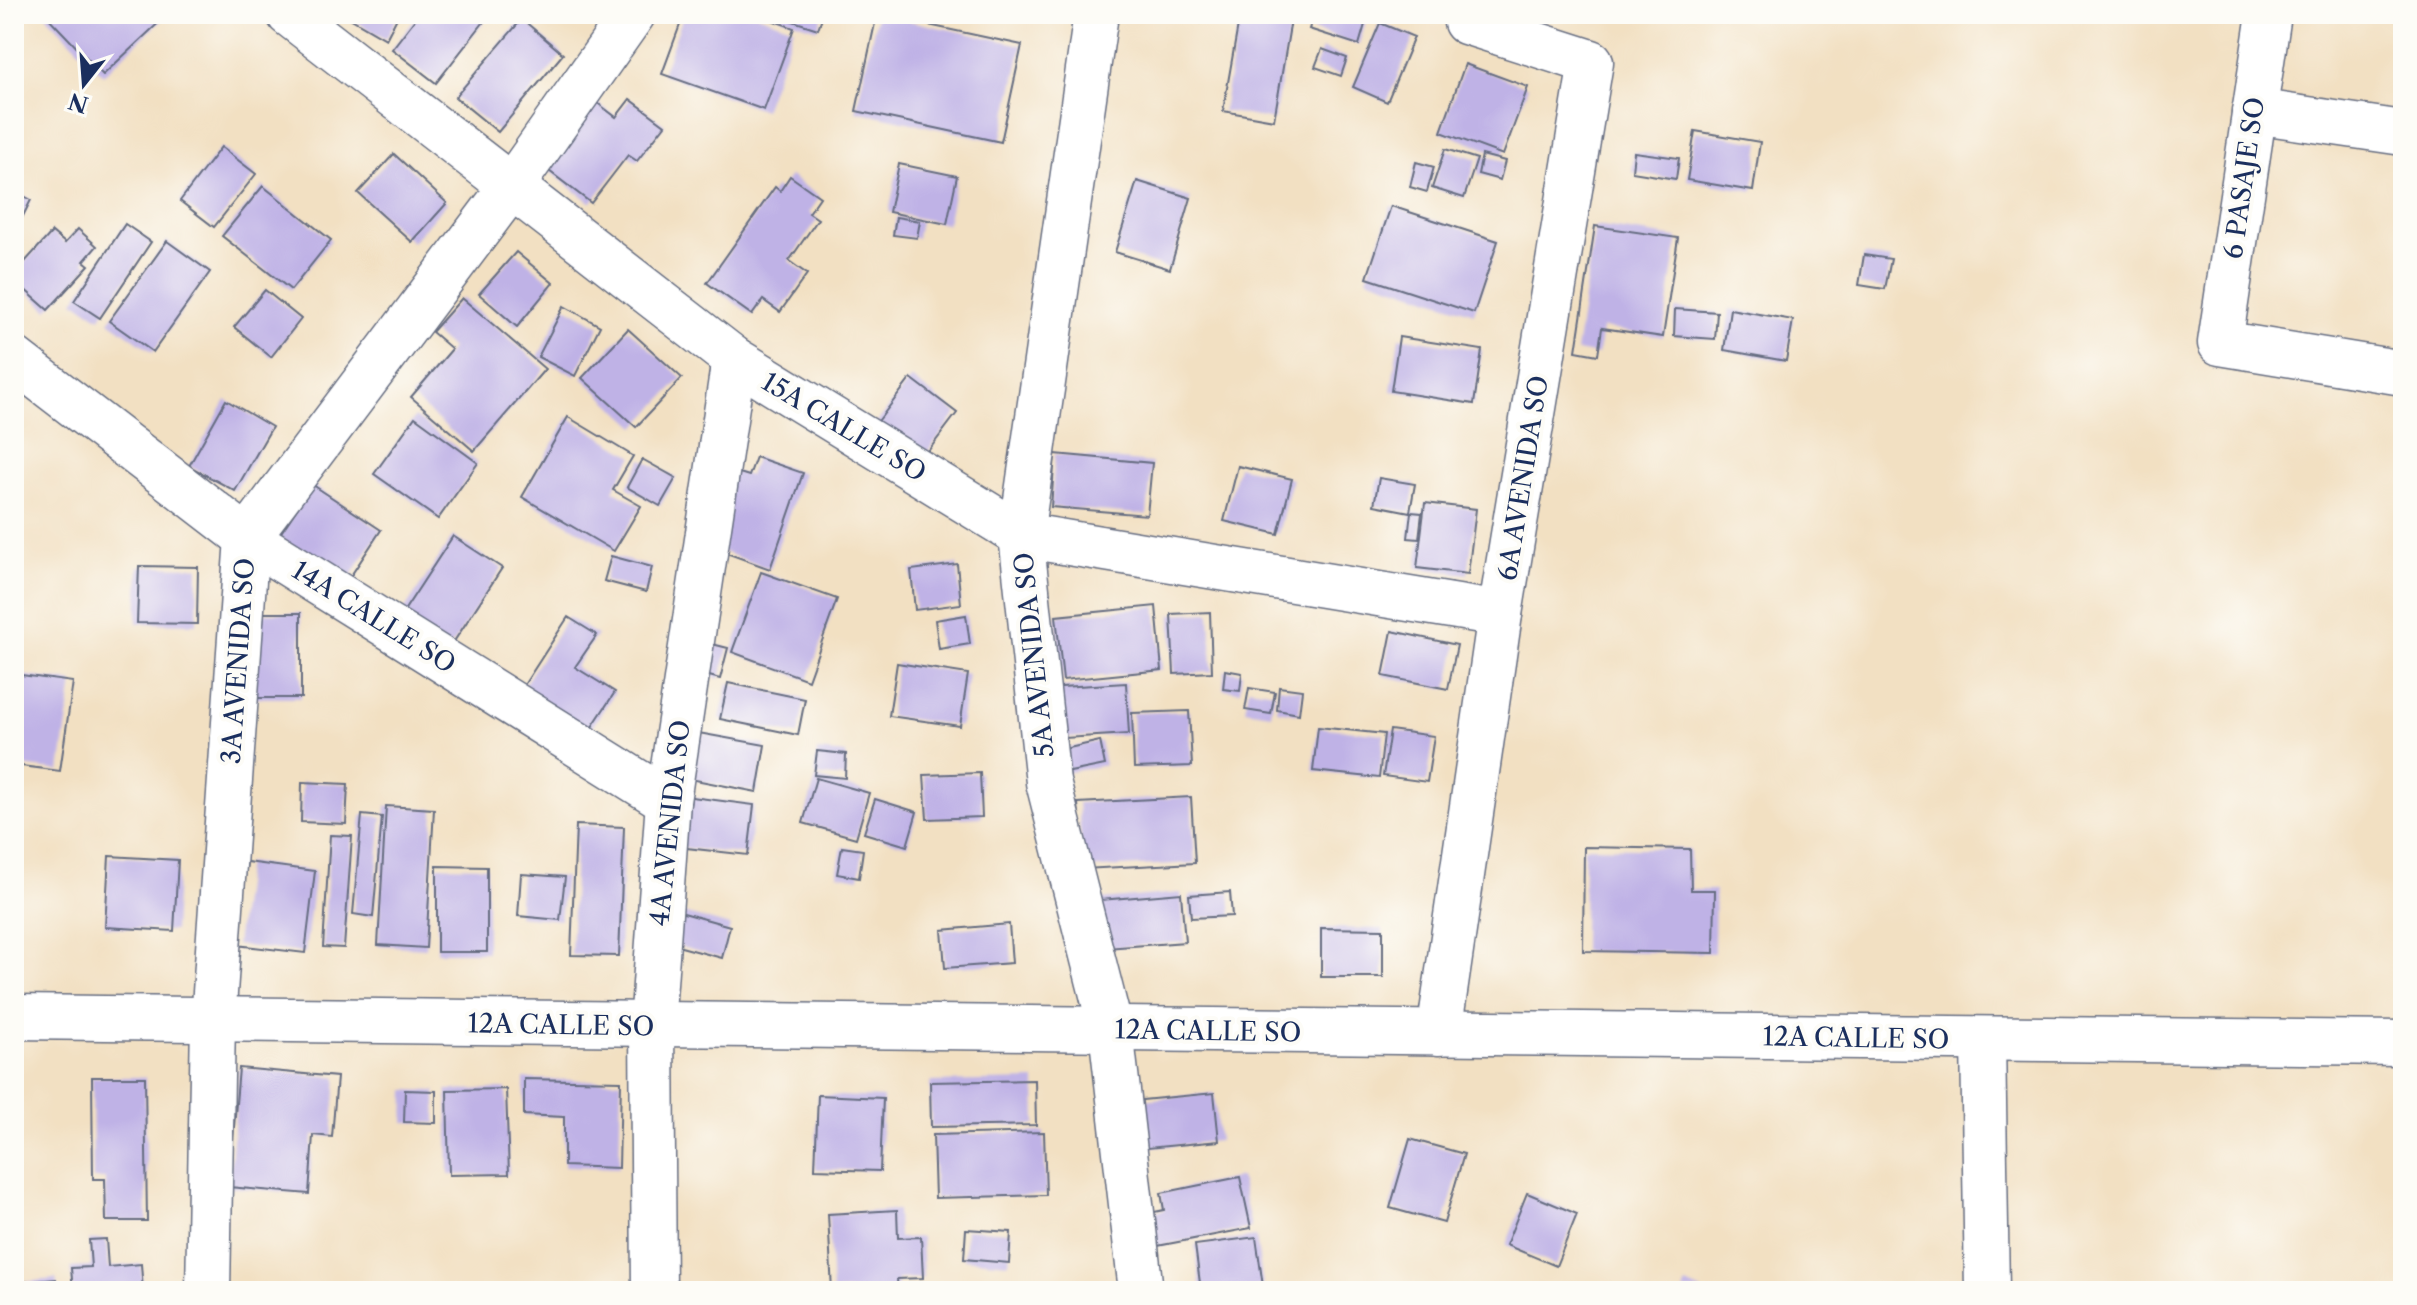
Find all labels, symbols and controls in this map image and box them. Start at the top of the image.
north arrow [44,44,124,124]
text: N [65,87,91,118]
street label: 6 PASAJE SO [2217,95,2271,261]
street label: 15A CALLE SO [756,365,932,489]
street label: 6A AVENIDA SO [1491,373,1555,583]
street label: 5A AVENIDA SO [1007,551,1061,759]
street label: 14A CALLE SO [286,554,462,680]
street label: 3A AVENIDA SO [215,557,261,765]
street label: 4A AVENIDA SO [643,718,697,928]
street label: 12A CALLE SO [467,1007,655,1043]
street label: 12A CALLE SO [1114,1013,1302,1049]
street label: 12A CALLE SO [1762,1020,1950,1056]

